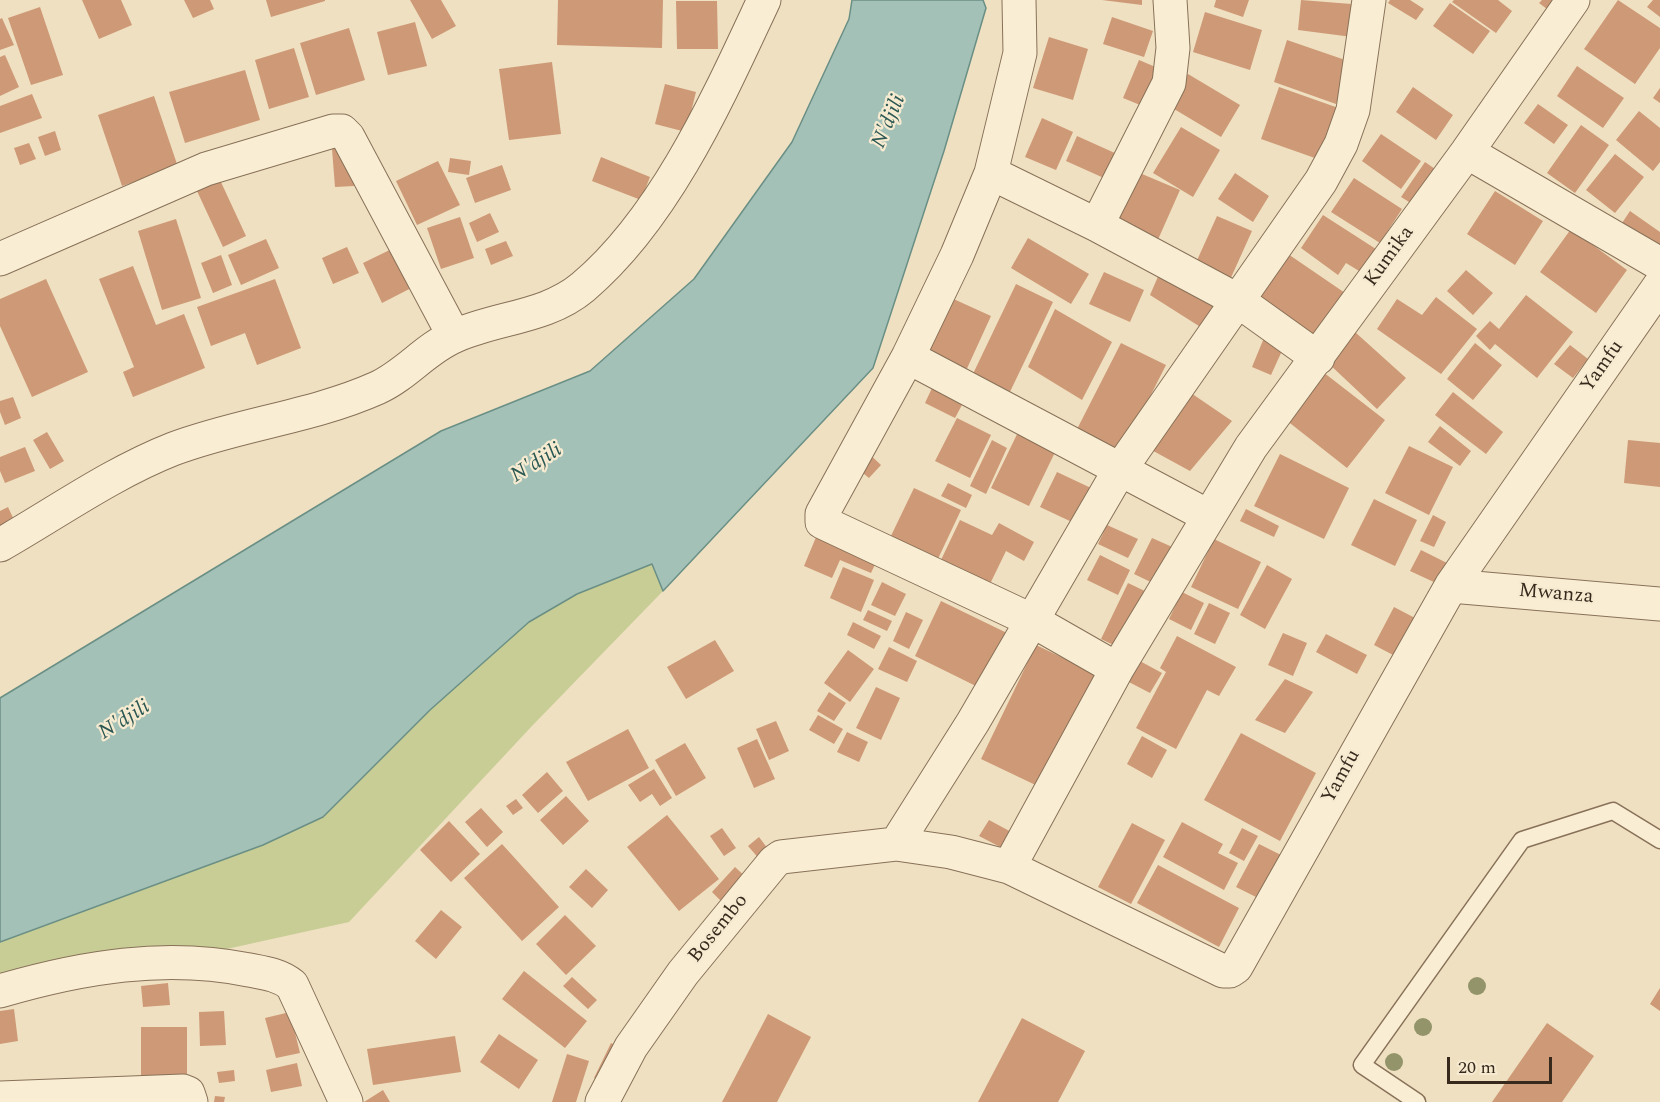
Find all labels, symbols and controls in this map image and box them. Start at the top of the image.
water label: N'djili [867,91,913,153]
street label: Kumika [1360,222,1420,292]
street label: Yamfu [1577,336,1629,398]
water label: N'djili [507,438,567,490]
street label: Mwanza [1518,580,1594,610]
water label: N'djili [95,695,155,747]
street label: Yamfu [1317,746,1367,808]
street label: Bosembo [684,890,754,968]
scale bar [1450,1045,1555,1083]
text: 20 m [1458,1054,1496,1081]

